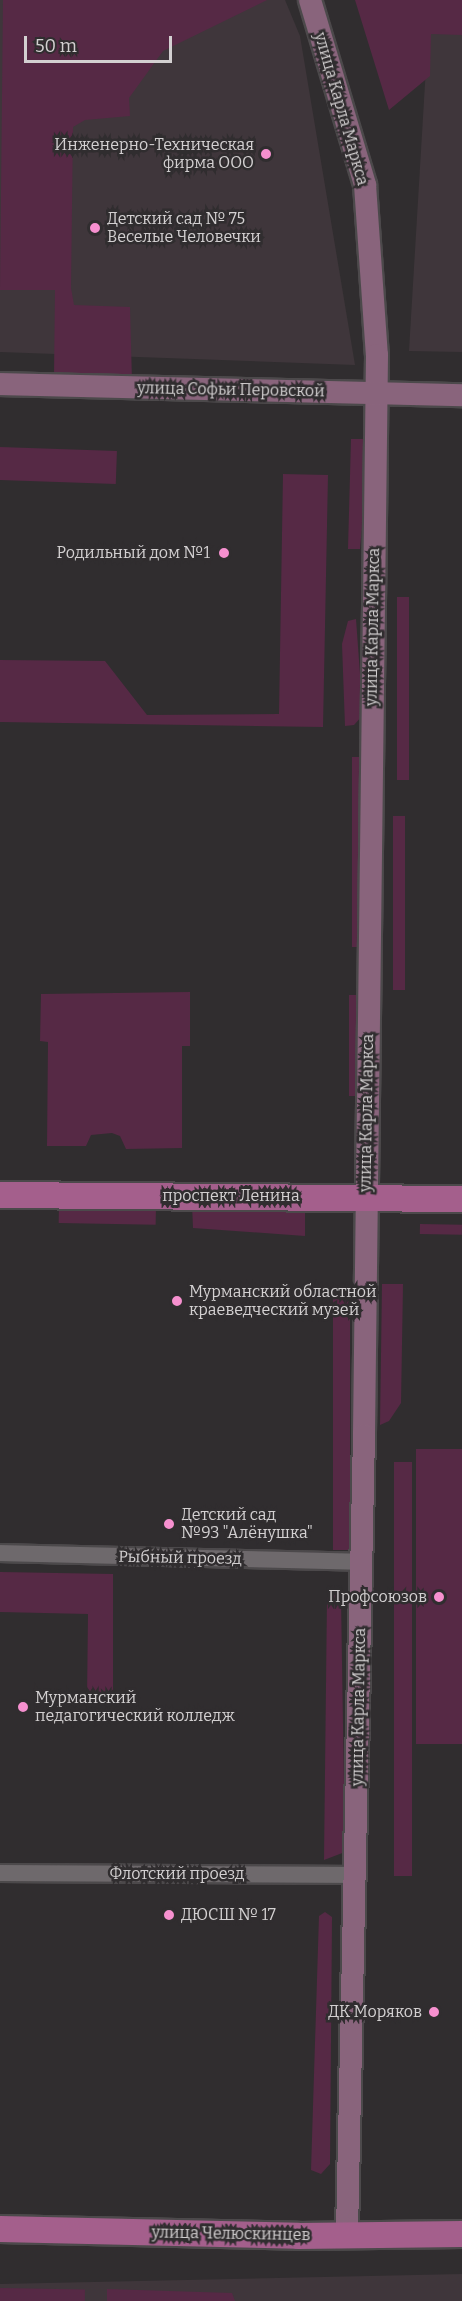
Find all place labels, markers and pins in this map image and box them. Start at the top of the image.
place label: Инженерно-Техническая фирма ООО [54,135,254,173]
marker: Инженерно-Техническая фирма ООО [259,147,273,161]
place label: Детский сад № 75 Веселые Человечки [107,209,261,247]
marker: Детский сад № 75 Веселые Человечки [88,221,102,235]
place label: Родильный дом №1 [56,543,210,563]
marker: Родильный дом №1 [215,544,233,562]
place label: Мурманский областной краеведческий музей [189,1282,377,1320]
marker: Мурманский областной краеведческий музей [170,1294,184,1308]
place label: Детский сад №93 "Алёнушка" [181,1505,313,1543]
marker: Детский сад №93 "Алёнушка" [162,1517,176,1531]
place label: Профсоюзов [328,1587,427,1607]
marker: Профсоюзов [432,1590,446,1604]
place label: Мурманский педагогический колледж [35,1688,235,1726]
marker: Мурманский педагогический колледж [16,1700,30,1714]
place label: ДЮСШ № 17 [181,1905,276,1925]
marker: ДЮСШ № 17 [162,1908,176,1922]
place label: ДК Моряков [328,2002,422,2022]
marker: ДК Моряков [427,2005,441,2019]

